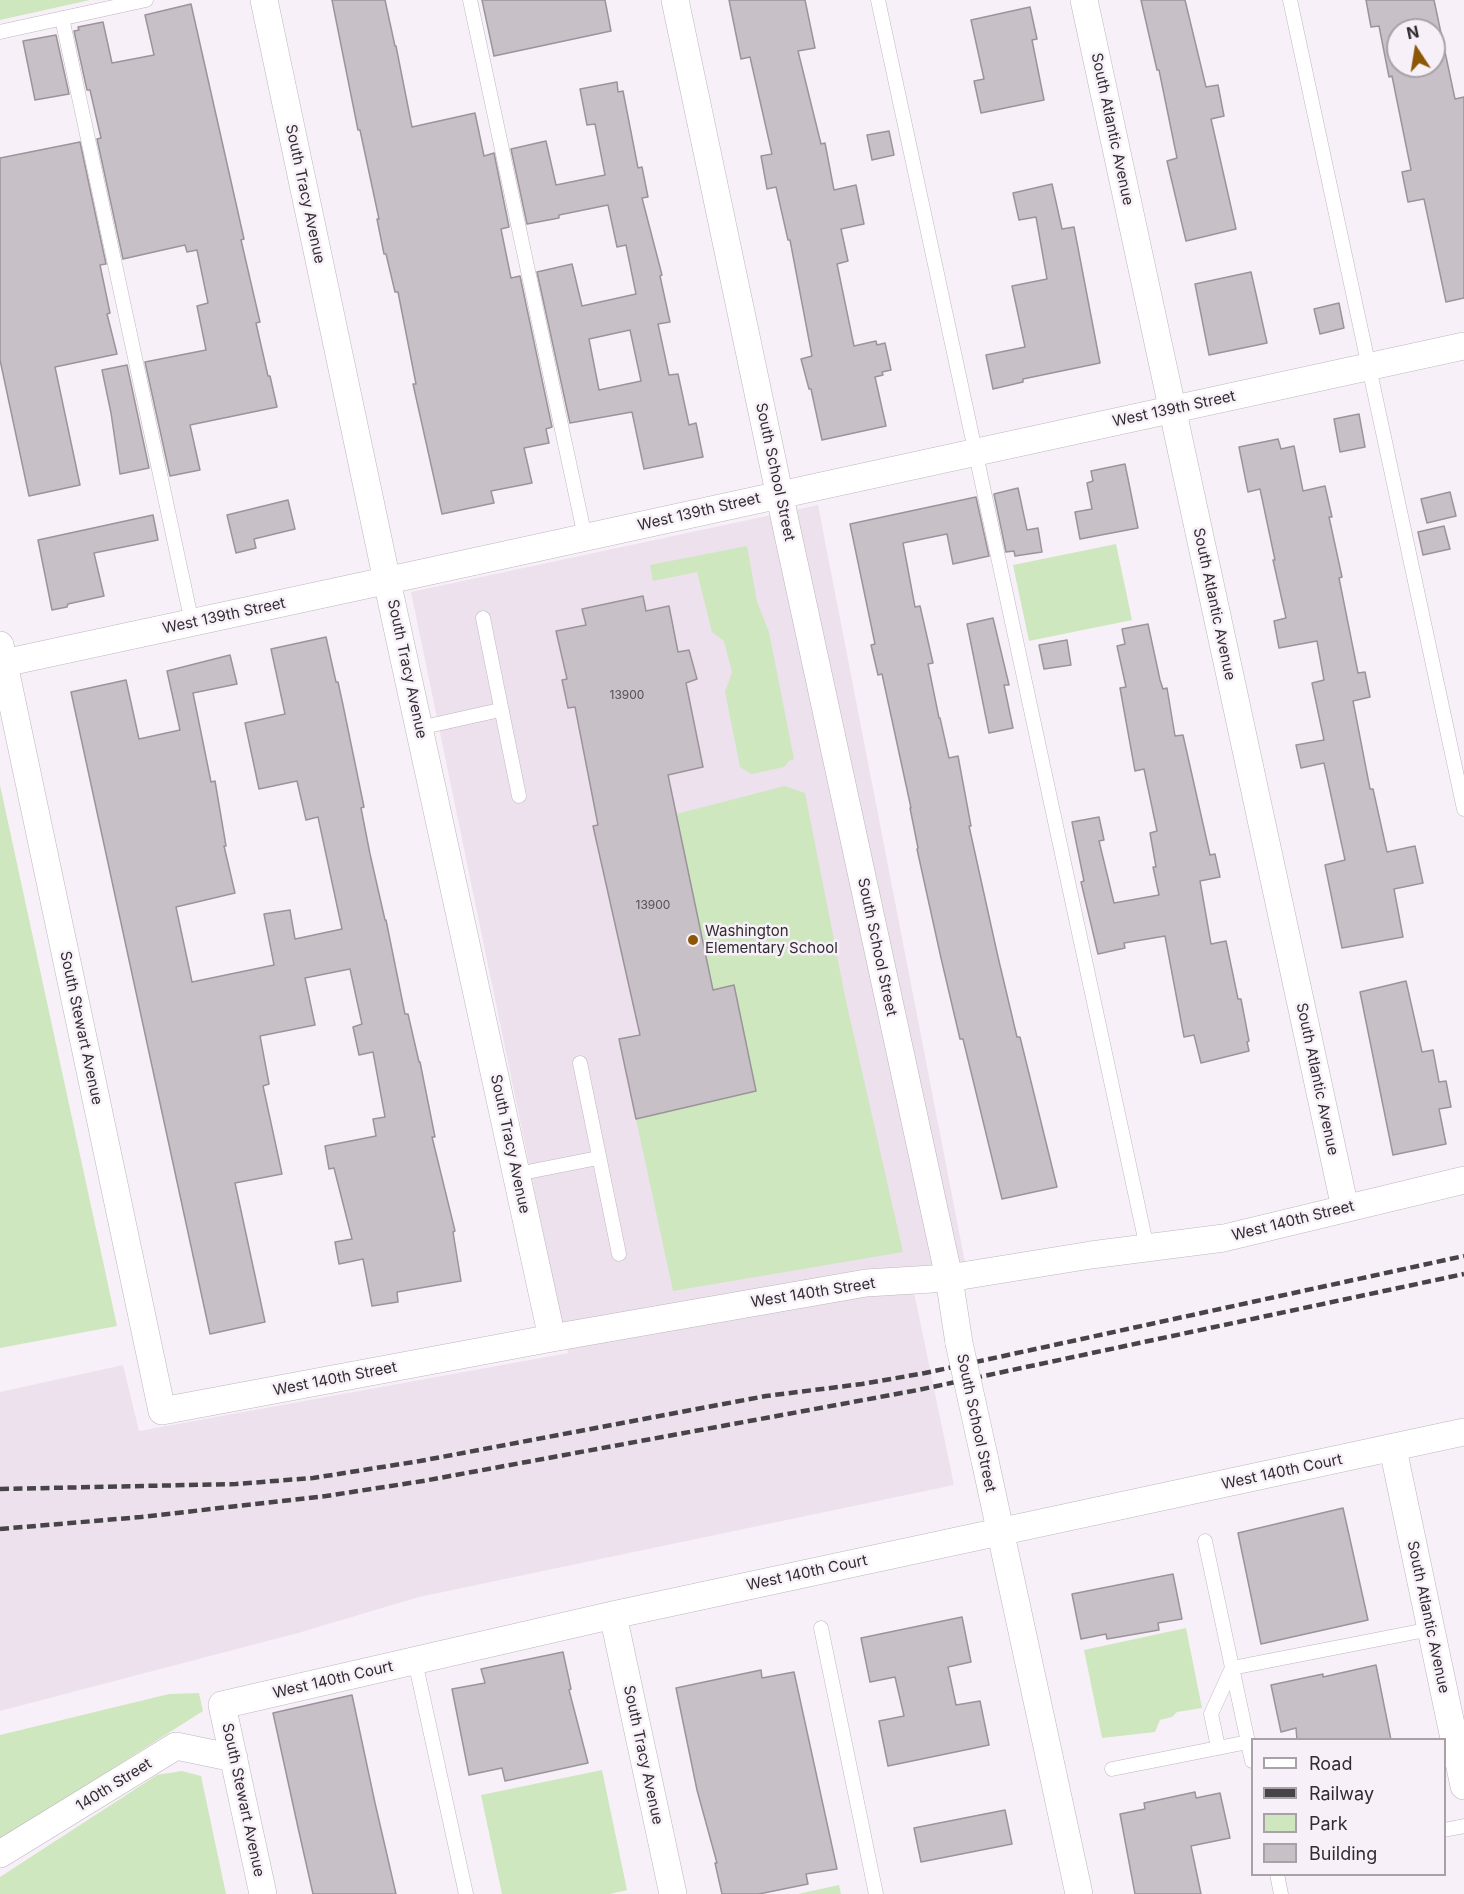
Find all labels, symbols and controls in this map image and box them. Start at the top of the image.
north arrow [1386,18,1446,78]
text: N [1405,21,1421,43]
street label: South Atlantic Avenue [1087,51,1137,207]
street label: South Tracy Avenue [281,123,329,265]
street label: West 139th Street [1111,387,1237,431]
street label: South School Street [752,401,798,543]
street label: West 139th Street [636,489,762,535]
street label: South Atlantic Avenue [1189,526,1239,682]
street label: West 139th Street [161,594,287,638]
street label: South Tracy Avenue [383,598,431,740]
house number: 13900 [610,688,644,702]
street label: South School Street [854,876,900,1018]
house number: 13900 [636,898,670,912]
place label: Washington Elementary School [705,922,838,957]
marker: Washington Elementary School [686,933,700,947]
street label: South Stewart Avenue [56,949,106,1107]
street label: South Atlantic Avenue [1292,1001,1342,1157]
street label: South Tracy Avenue [486,1073,534,1215]
street label: West 140th Street [1230,1197,1356,1245]
street label: West 140th Street [750,1274,876,1312]
street label: South School Street [953,1352,999,1494]
street label: West 140th Street [272,1358,398,1400]
street label: West 140th Court [1220,1450,1344,1494]
street label: South Atlantic Avenue [1403,1539,1453,1695]
street label: West 140th Court [745,1551,869,1595]
street label: West 140th Court [271,1657,395,1703]
street label: South Tracy Avenue [619,1684,667,1826]
street label: South Stewart Avenue [218,1721,268,1879]
legend [1251,1738,1446,1876]
text: Road [1309,1753,1352,1774]
street label: 140th Street [73,1755,155,1815]
text: Railway [1309,1783,1374,1804]
text: Park [1309,1813,1348,1834]
text: Building [1309,1843,1377,1864]

